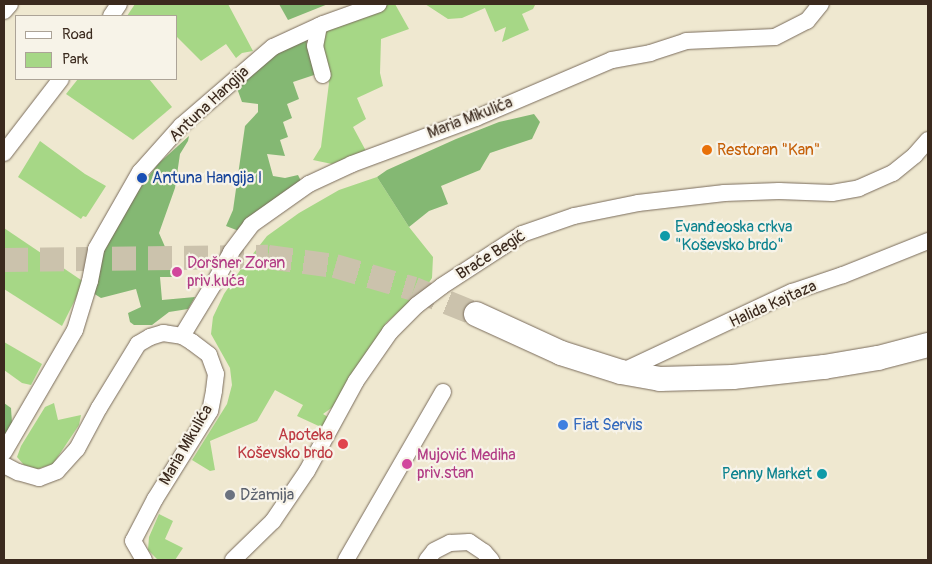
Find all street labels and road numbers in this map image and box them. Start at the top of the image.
street label: Antuna Hangija [165,62,253,146]
street label: Maria Mikulića [425,93,515,143]
street label: Braće Begić [453,226,529,284]
street label: Halida Kajtaza [726,276,820,332]
street label: Maria Mikulića [155,401,217,489]

